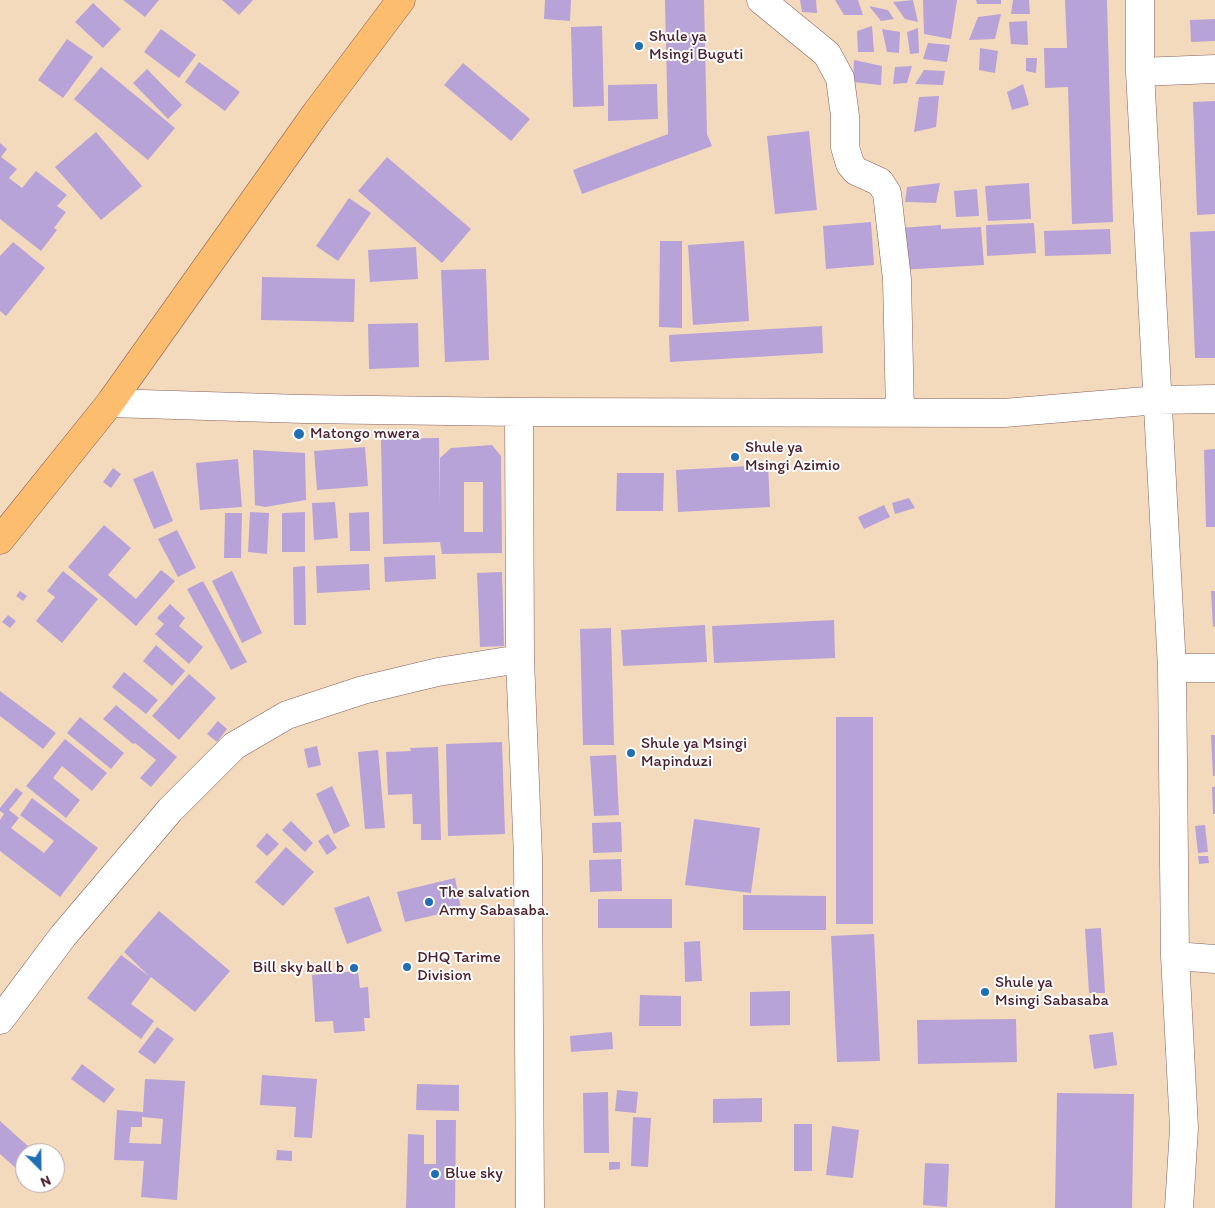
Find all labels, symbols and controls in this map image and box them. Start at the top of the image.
place label: Shule ya Msingi Buguti [649,27,743,65]
marker: Shule ya Msingi Buguti [633,40,645,52]
place label: Matongo mwera [310,424,420,444]
marker: Matongo mwera [292,427,306,441]
place label: Shule ya Msingi Azimio [745,438,840,476]
marker: Shule ya Msingi Azimio [729,451,741,463]
place label: Shule ya Msingi Mapinduzi [641,734,747,772]
marker: Shule ya Msingi Mapinduzi [625,747,637,759]
place label: The salvation Army Sabasaba. [439,883,549,921]
marker: The salvation Army Sabasaba. [423,896,435,908]
place label: DHQ Tarime Division [417,948,501,986]
place label: Bill sky ball b [253,958,344,978]
marker: DHQ Tarime Division [401,961,413,973]
marker: Bill sky ball b [348,962,360,974]
place label: Shule ya Msingi Sabasaba [995,973,1109,1011]
marker: Shule ya Msingi Sabasaba [979,986,991,998]
north arrow [15,1143,65,1193]
place label: Blue sky [445,1164,503,1184]
marker: Blue sky [429,1168,441,1180]
text: N [38,1172,53,1191]

